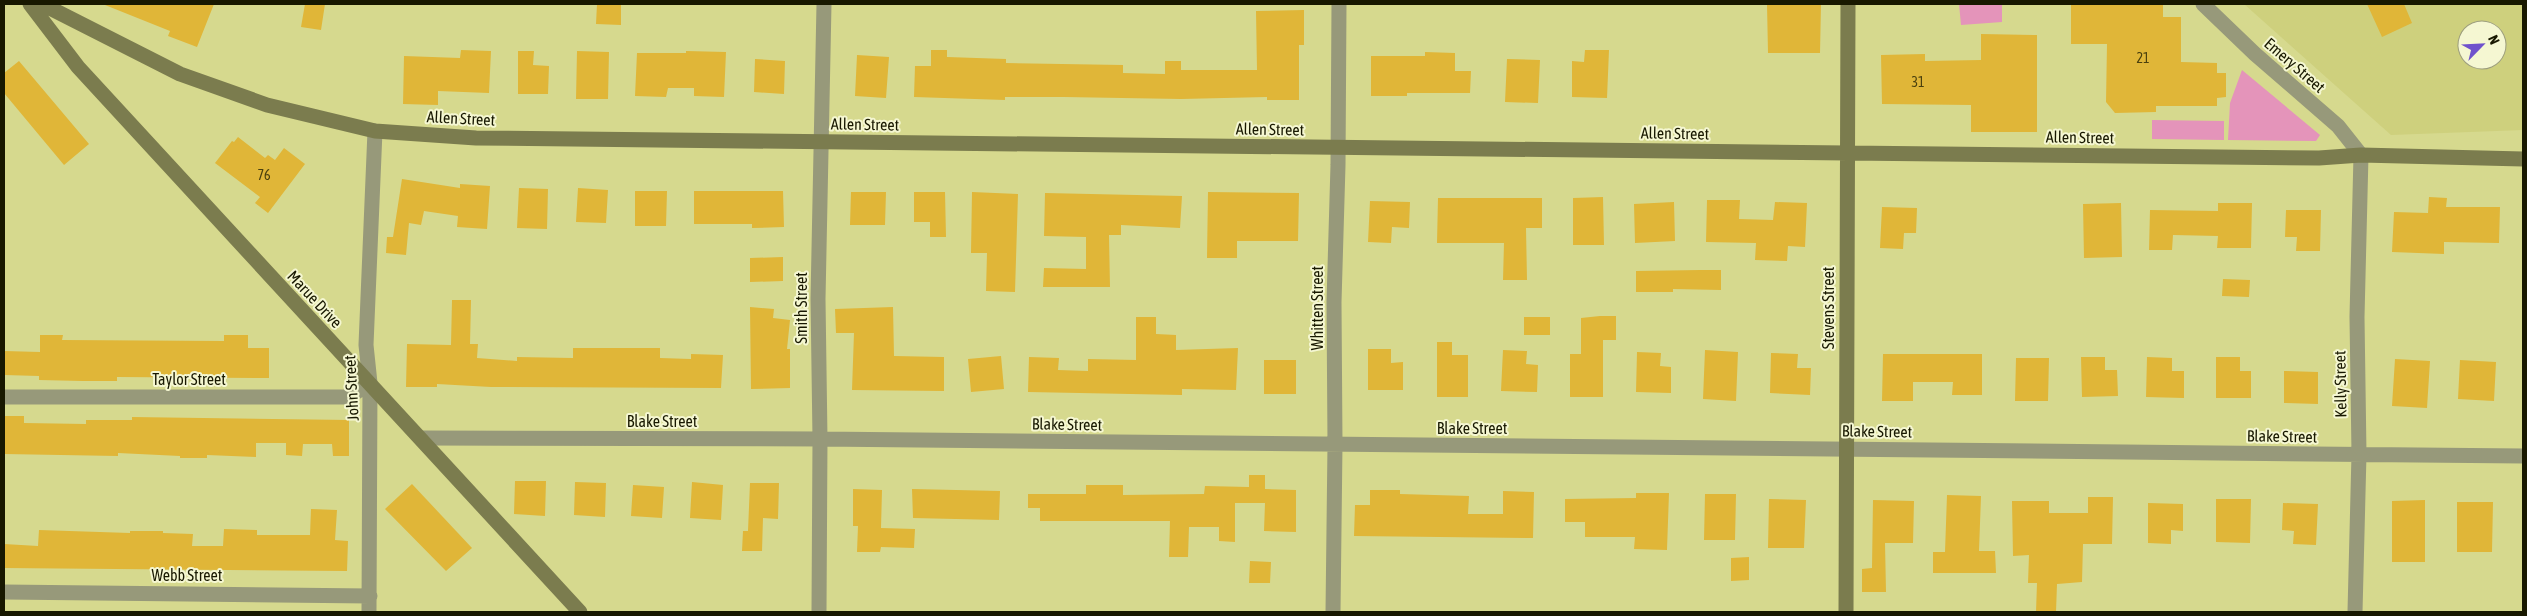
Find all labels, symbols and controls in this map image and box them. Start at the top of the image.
north arrow [2457,20,2507,70]
text: N [2485,33,2503,47]
street label: Emery Street [2260,34,2329,97]
house number: 21 [2136,50,2150,66]
house number: 31 [1911,74,1925,90]
street label: Allen Street [426,107,496,129]
street label: Allen Street [831,114,900,134]
street label: Allen Street [1236,119,1305,139]
street label: Allen Street [1641,123,1710,143]
street label: Allen Street [2046,127,2115,147]
house number: 76 [257,167,271,183]
street label: Whitten Street [1308,265,1326,350]
street label: Stevens Street [1819,266,1837,349]
street label: Marue Drive [284,267,346,331]
street label: Smith Street [792,272,810,344]
street label: Kelly Street [2330,350,2351,418]
street label: John Street [340,354,362,421]
street label: Taylor Street [152,370,226,389]
street label: Blake Street [627,412,698,430]
street label: Blake Street [1032,414,1103,434]
street label: Blake Street [1437,419,1508,437]
street label: Blake Street [1842,421,1913,441]
street label: Blake Street [2247,426,2318,446]
street label: Webb Street [152,566,223,584]

